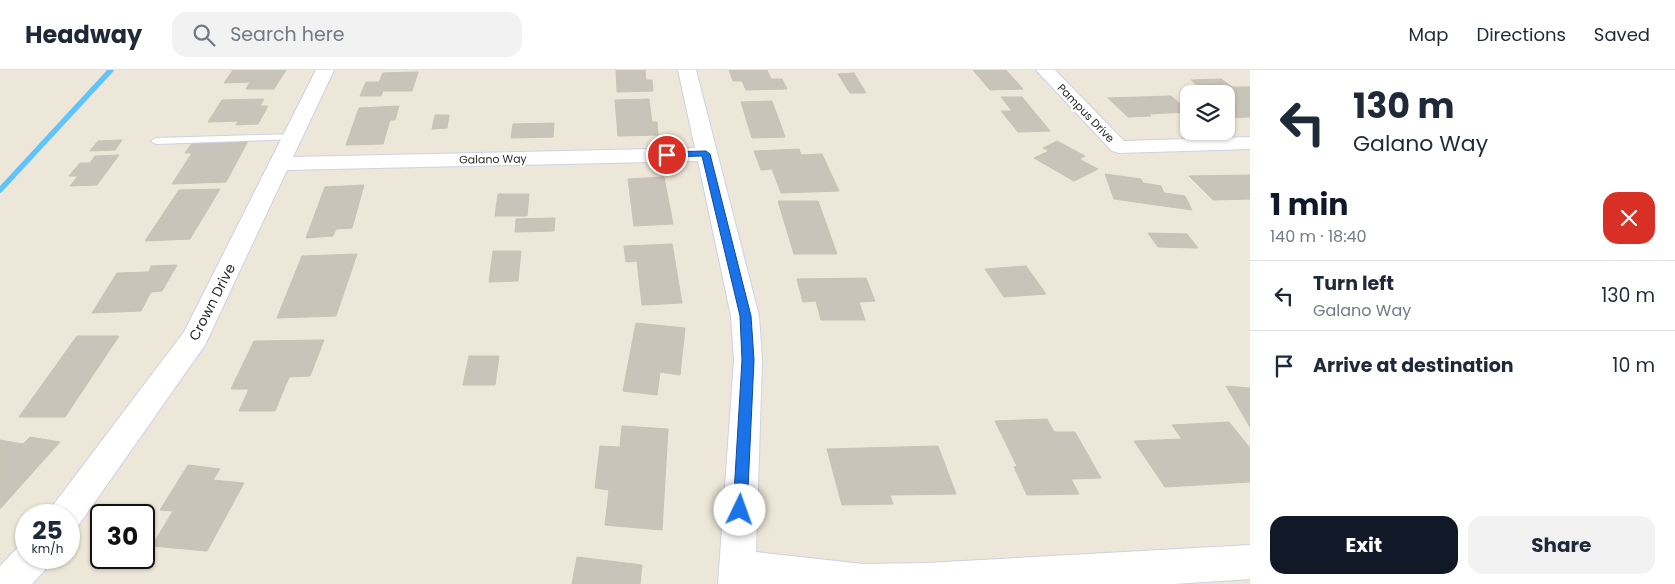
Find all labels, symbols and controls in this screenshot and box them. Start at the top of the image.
search box [172,12,522,57]
text: Headway [25,18,142,51]
icon: search [190,21,218,49]
text: Search here [230,21,345,48]
text: Map [1409,22,1448,47]
text: Directions [1476,22,1566,47]
text: Saved [1594,22,1650,47]
street label: Pampus Drive [1054,80,1118,146]
text: 130 m [1353,81,1455,130]
map controls [1180,85,1235,140]
button: layers [1180,85,1235,140]
icon: left [1270,90,1335,155]
text: Galano Way [1353,128,1488,159]
pin [646,134,688,176]
icon: arrive [653,141,681,169]
street label: Galano Way [459,150,528,168]
text: 1 min [1270,183,1348,226]
button: close [1603,192,1655,244]
text: 140 m · 18:40 [1270,225,1367,248]
street label: Crown Drive [184,260,240,344]
text: Turn left [1313,270,1394,297]
icon: left [1270,282,1298,310]
text: 130 m [1601,282,1655,309]
text: Galano Way [1313,299,1411,322]
icon: arrive [1270,352,1298,380]
text: Arrive at destination [1313,352,1514,379]
text: 10 m [1612,352,1655,379]
position arrow [713,483,765,535]
speed limit sign: 30 [90,504,155,569]
text: 25 [32,513,63,548]
button: Exit [1270,516,1458,574]
button: Share [1468,516,1655,574]
text: km/h [32,540,63,557]

